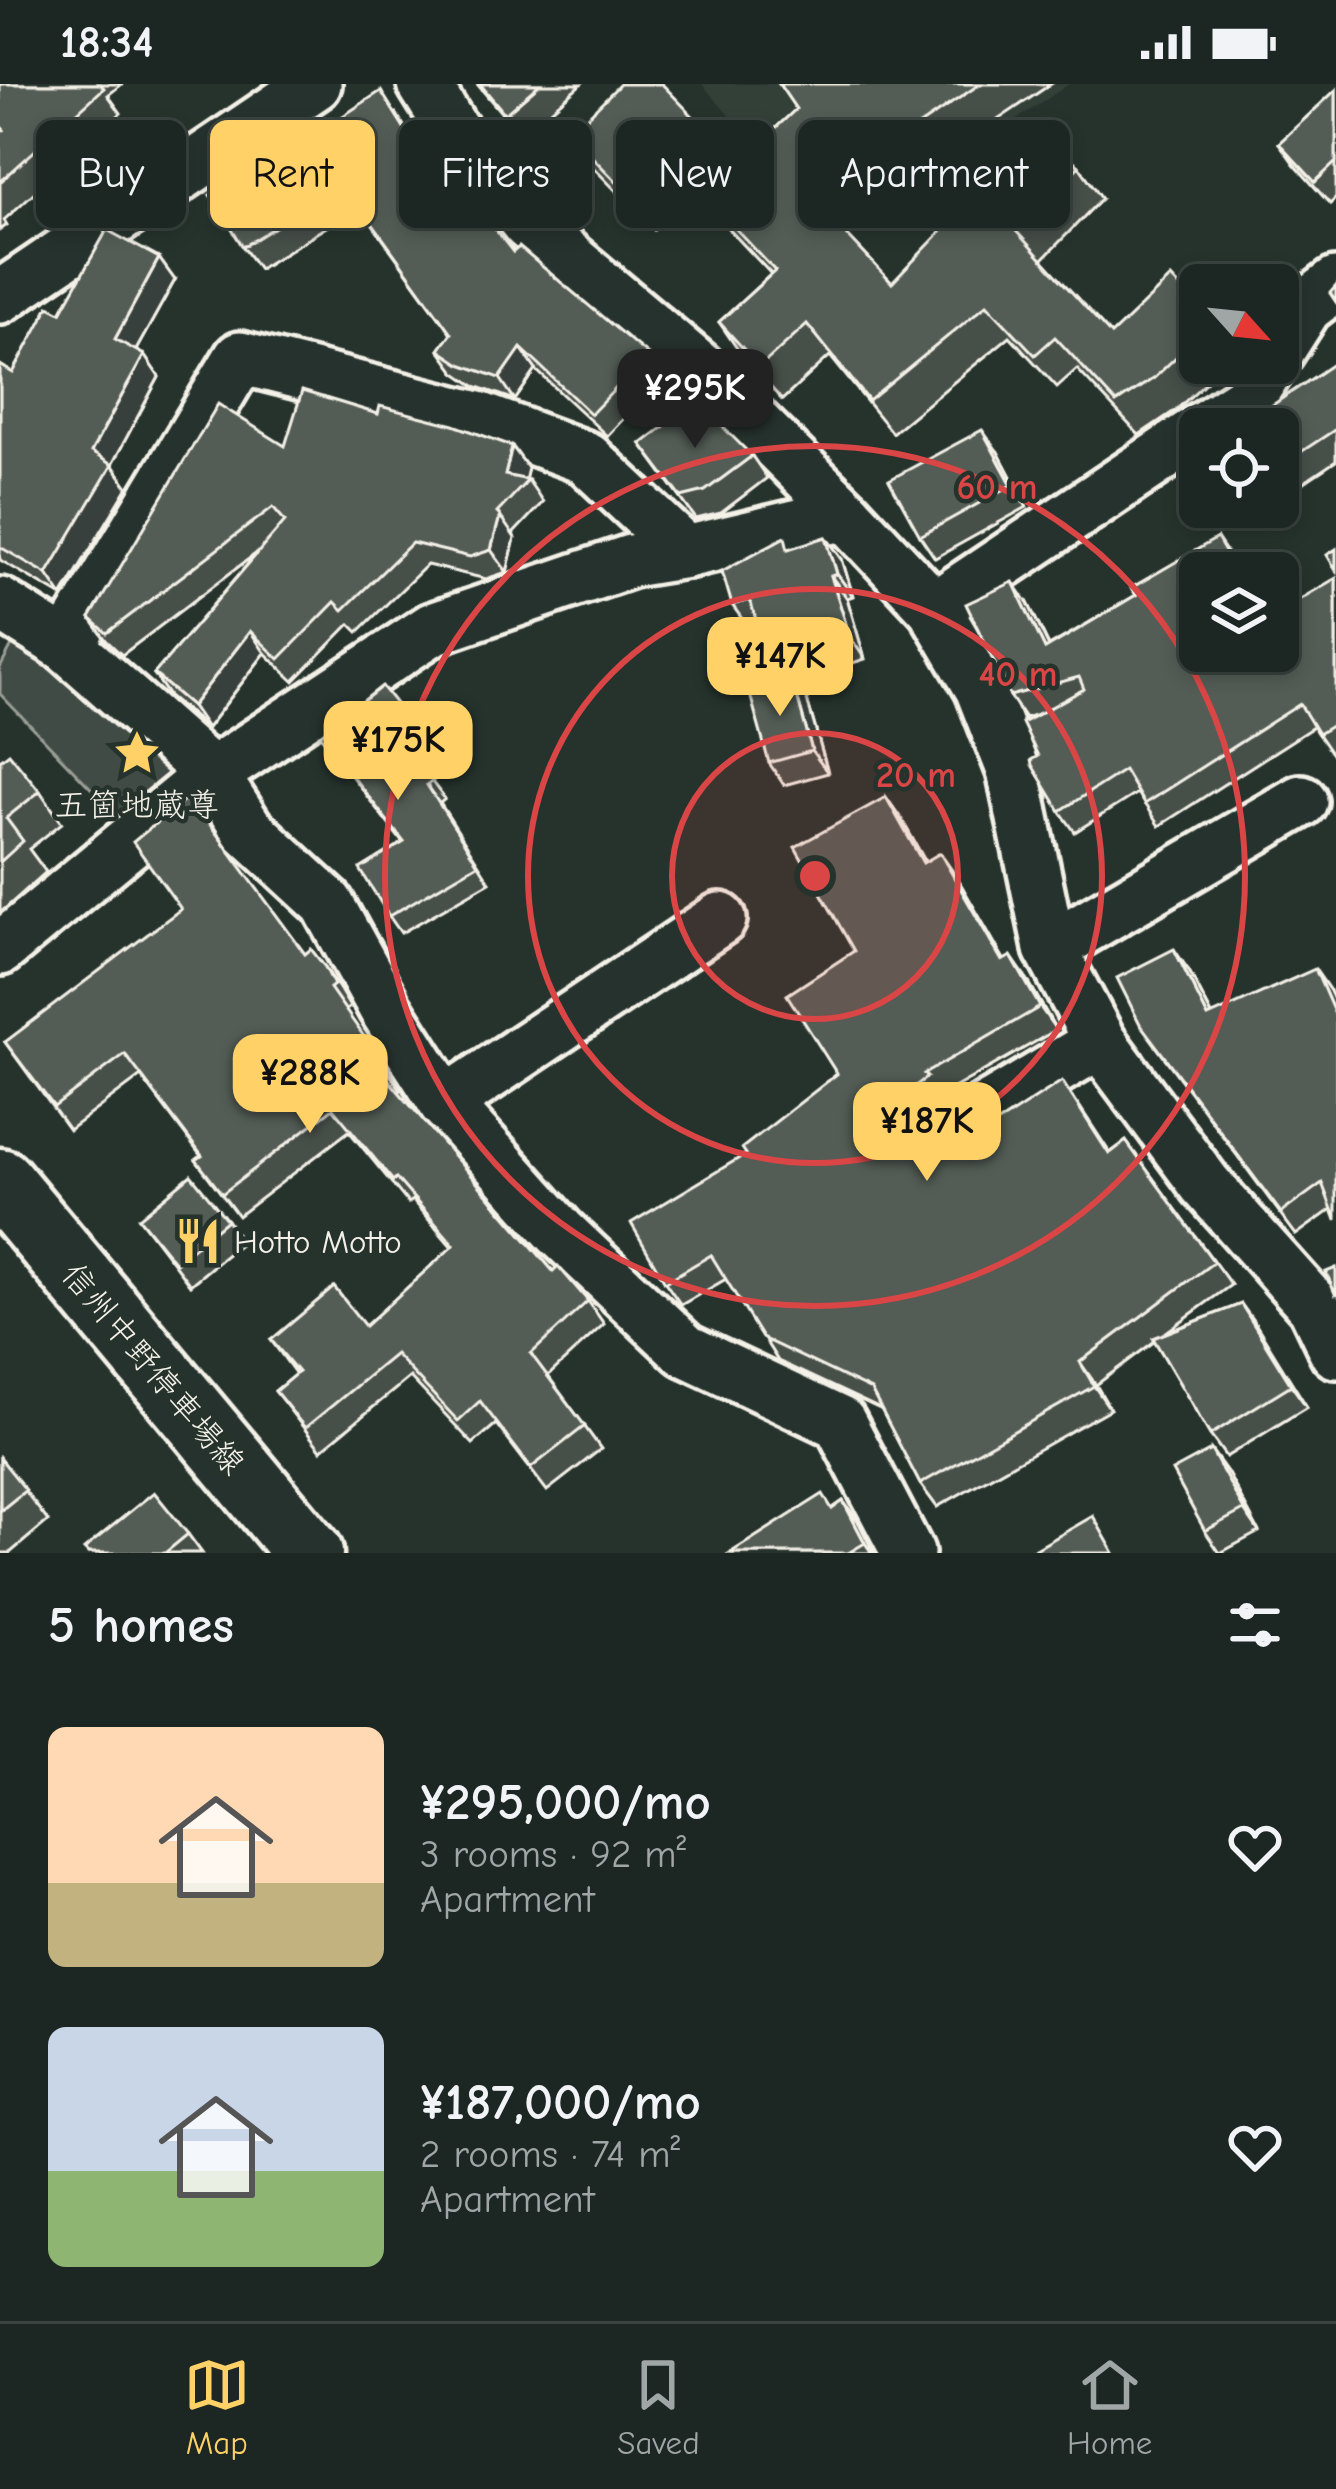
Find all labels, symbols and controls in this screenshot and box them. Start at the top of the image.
text: 18:34 [60,16,153,68]
chip: Buy [36,120,186,228]
chip: Rent [210,120,375,228]
chip: Filters [399,120,592,228]
chip: New [616,120,774,228]
chip: Apartment [798,120,1070,228]
north arrow [1179,264,1299,384]
map controls [1179,264,1299,672]
pin: ¥295K [611,349,779,451]
text: ¥295K [644,365,746,410]
button: locate [1179,408,1299,528]
text: 60 m [957,467,1037,508]
button: layers [1179,552,1299,672]
pin: ¥147K [696,617,864,719]
text: ¥147K [734,633,826,678]
text: 40 m [979,654,1057,695]
pin: ¥175K [314,701,482,803]
text: ¥175K [351,717,445,762]
place icon: 五箇地蔵尊 [112,728,162,778]
text: 20 m [876,755,956,796]
place label: 五箇地蔵尊 [55,786,220,824]
centre of rings [794,855,836,897]
pin: ¥288K [226,1034,394,1136]
text: ¥288K [260,1050,360,1095]
pin: ¥187K [843,1082,1011,1184]
text: ¥187K [880,1098,974,1143]
restaurant icon: Hotto Motto [173,1216,223,1266]
place label: Hotto Motto [234,1223,402,1261]
street label: 信州中野停車場線 [54,1255,253,1482]
icon: filters [1222,1592,1288,1658]
text: 5 homes [48,1596,234,1655]
text: ¥295,000/mo [420,1773,711,1832]
icon: home [144,1775,288,1919]
icon: heart [1222,1814,1288,1880]
text: 3 rooms · 92 m² [420,1832,686,1877]
text: Apartment [420,1877,595,1922]
text: ¥187,000/mo [420,2073,701,2132]
icon: home [144,2075,288,2219]
icon: heart [1222,2114,1288,2180]
text: 2 rooms · 74 m² [420,2132,680,2177]
text: Apartment [420,2177,595,2222]
tab: Map [184,2352,250,2462]
tab: Saved [617,2352,700,2462]
tab: Home [1067,2352,1152,2462]

